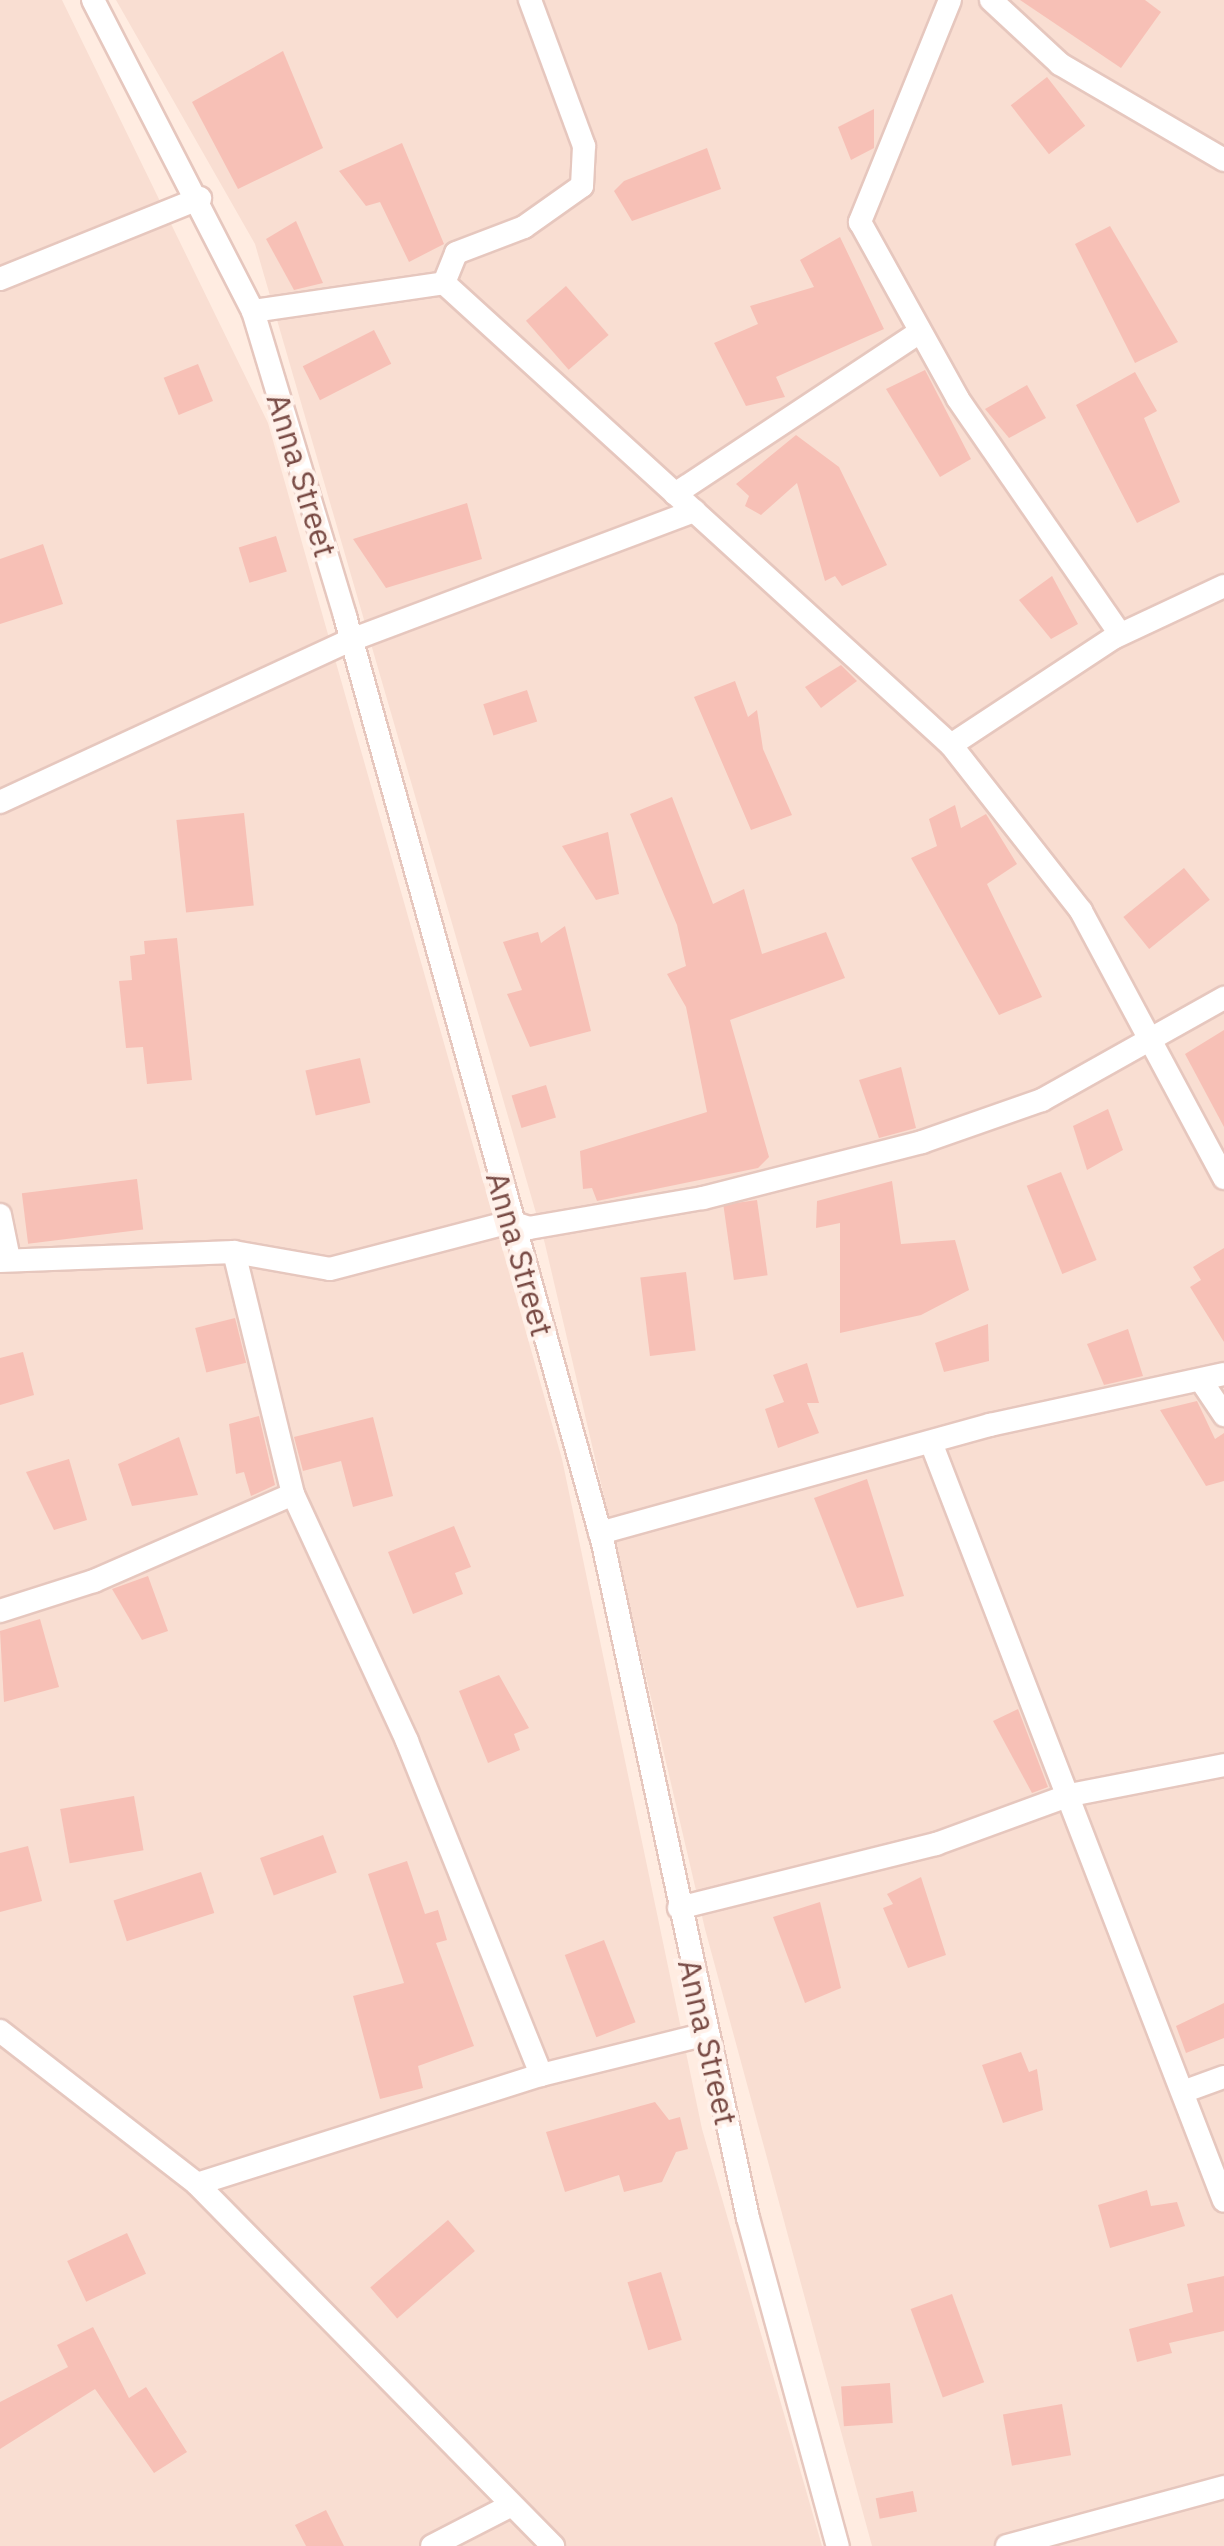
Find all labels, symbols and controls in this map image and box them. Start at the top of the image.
street label: Anna Street [259,388,345,562]
street label: Anna Street [478,1167,562,1341]
street label: Anna Street [670,1955,746,2129]

